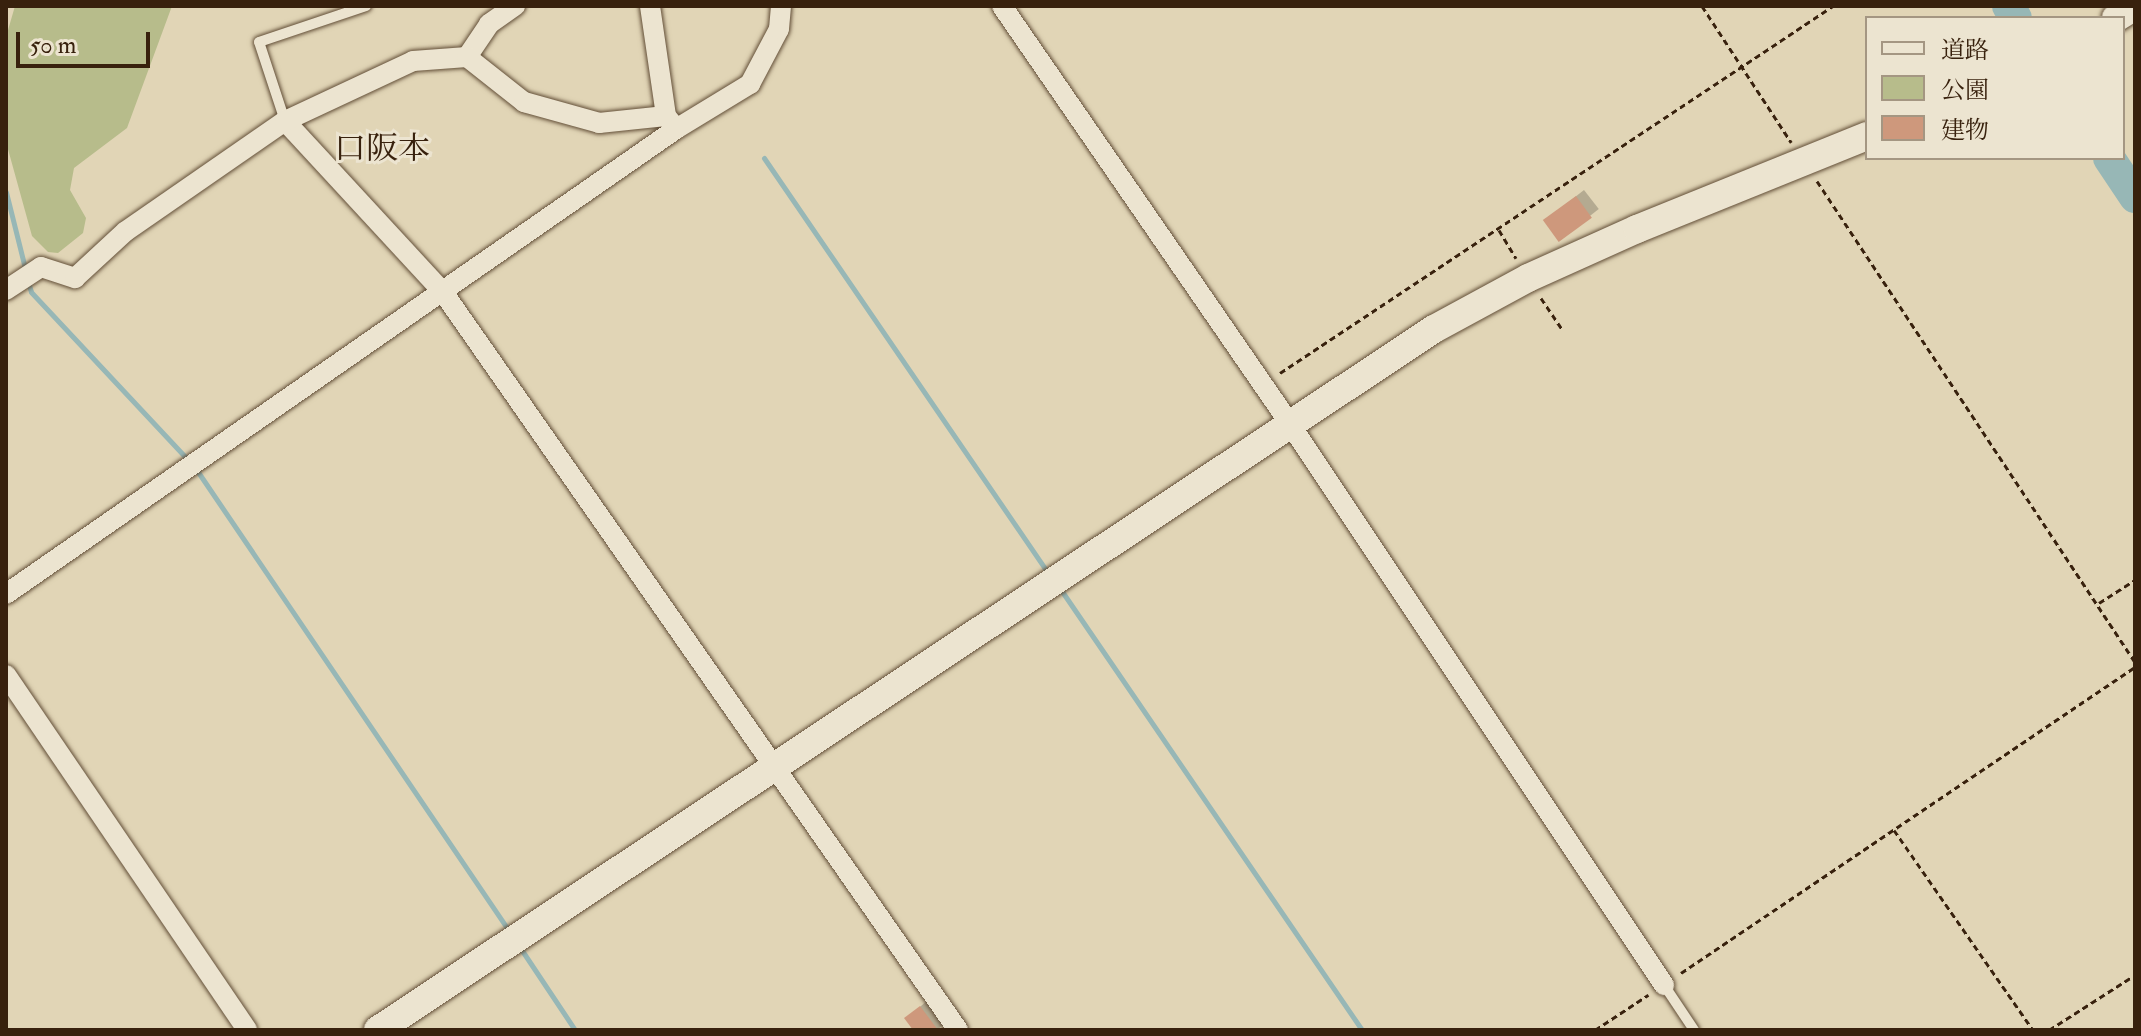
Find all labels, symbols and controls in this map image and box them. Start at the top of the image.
scale bar [20,16,154,66]
legend [1865,16,2125,160]
text: 50 m [30,30,76,61]
text: 道路 [1941,35,1989,66]
text: 公園 [1941,75,1989,106]
text: 建物 [1941,115,1989,146]
district label: 口阪本 [334,130,430,168]

